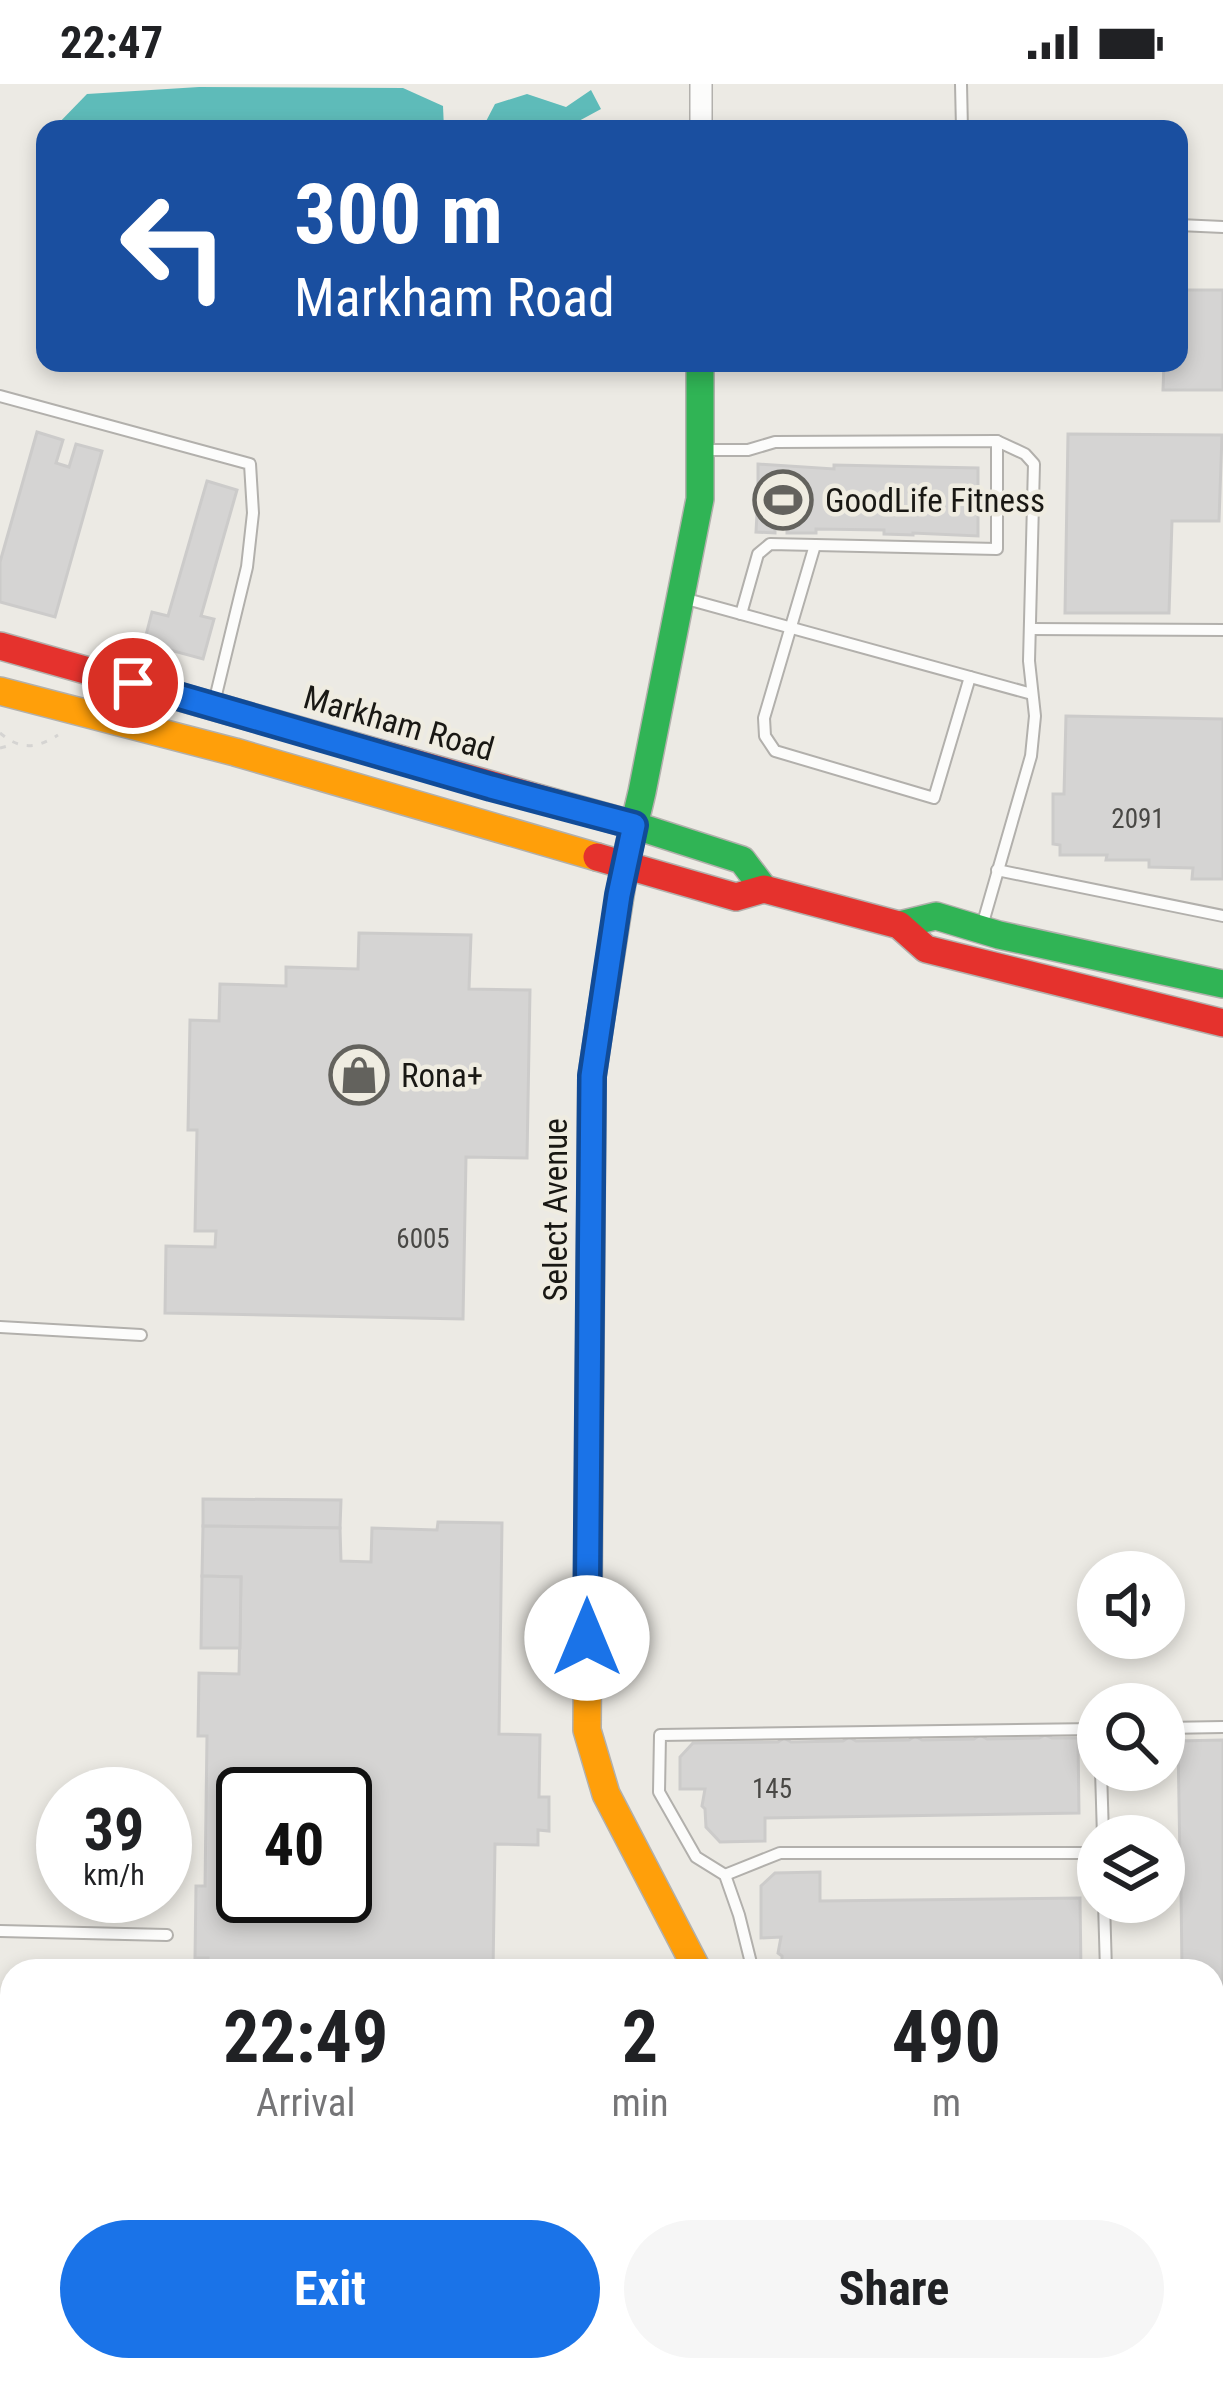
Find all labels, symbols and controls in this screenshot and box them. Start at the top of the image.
text: 22:47 [60,16,163,69]
text: 300 m [294,165,503,264]
icon: left [96,168,252,324]
text: Markham Road [294,266,615,329]
sports icon: GoodLife Fitness [752,469,814,531]
place label: GoodLife Fitness [825,481,1045,520]
pin [82,632,184,734]
icon: arrive [100,650,166,716]
street label: Markham Road [299,677,499,769]
house number: 2091 [1111,803,1165,835]
shop icon: Rona+ [328,1044,390,1106]
place label: Rona+ [401,1056,483,1095]
street label: Select Avenue [536,1118,575,1302]
house number: 6005 [396,1223,450,1255]
map controls [1077,1551,1185,1923]
button: sound [1077,1551,1185,1659]
position arrow [524,1575,650,1701]
button: search [1077,1683,1185,1791]
speed limit sign: 40 [216,1767,372,1923]
house number: 145 [752,1773,792,1805]
text: 39 [84,1794,144,1865]
button: layers [1077,1815,1185,1923]
text: km/h [83,1857,145,1892]
text: 22:49 [223,1995,388,2080]
text: 2 [622,1995,658,2080]
text: 490 [892,1995,1001,2080]
text: Arrival [256,2080,355,2126]
text: min [611,2080,669,2126]
text: m [932,2080,961,2126]
button: Exit [60,2220,600,2358]
button: Share [624,2220,1164,2358]

